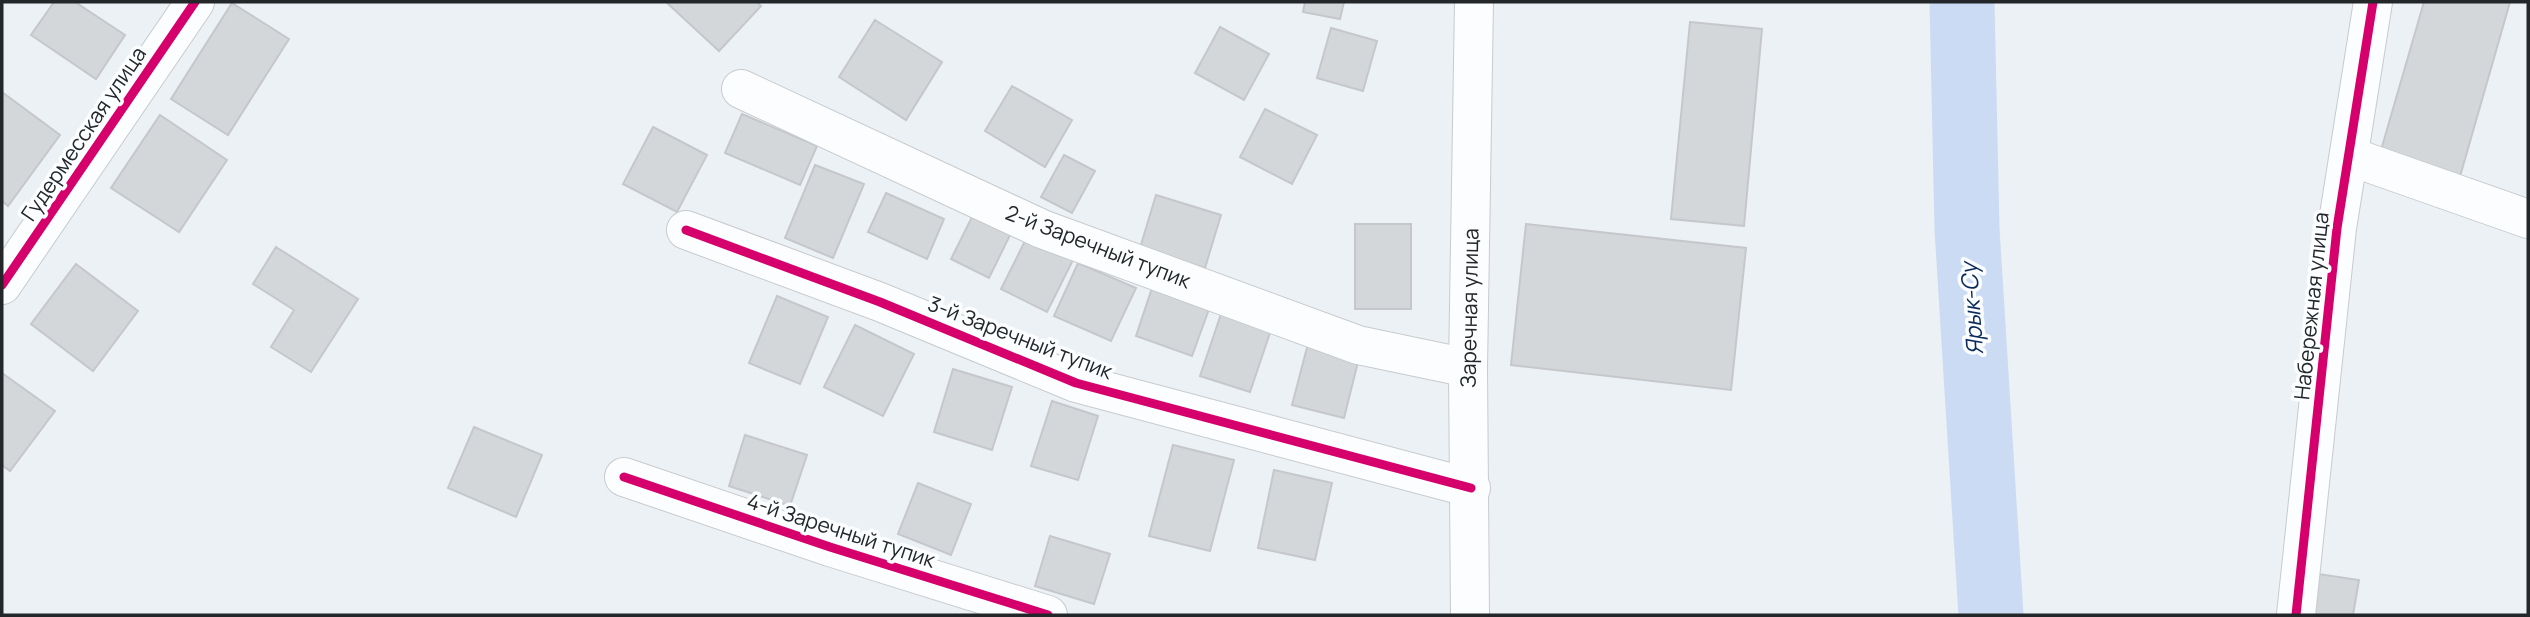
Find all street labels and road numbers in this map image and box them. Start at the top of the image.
street label: Гудермесская улица [14,41,152,226]
street label: 2-й Заречный тупик [1002,198,1195,294]
street label: Набережная улица [2287,211,2335,401]
street label: Заречная улица [1454,228,1484,388]
street label: 3-й Заречный тупик [924,289,1117,385]
street label: 4-й Заречный тупик [744,486,939,574]

